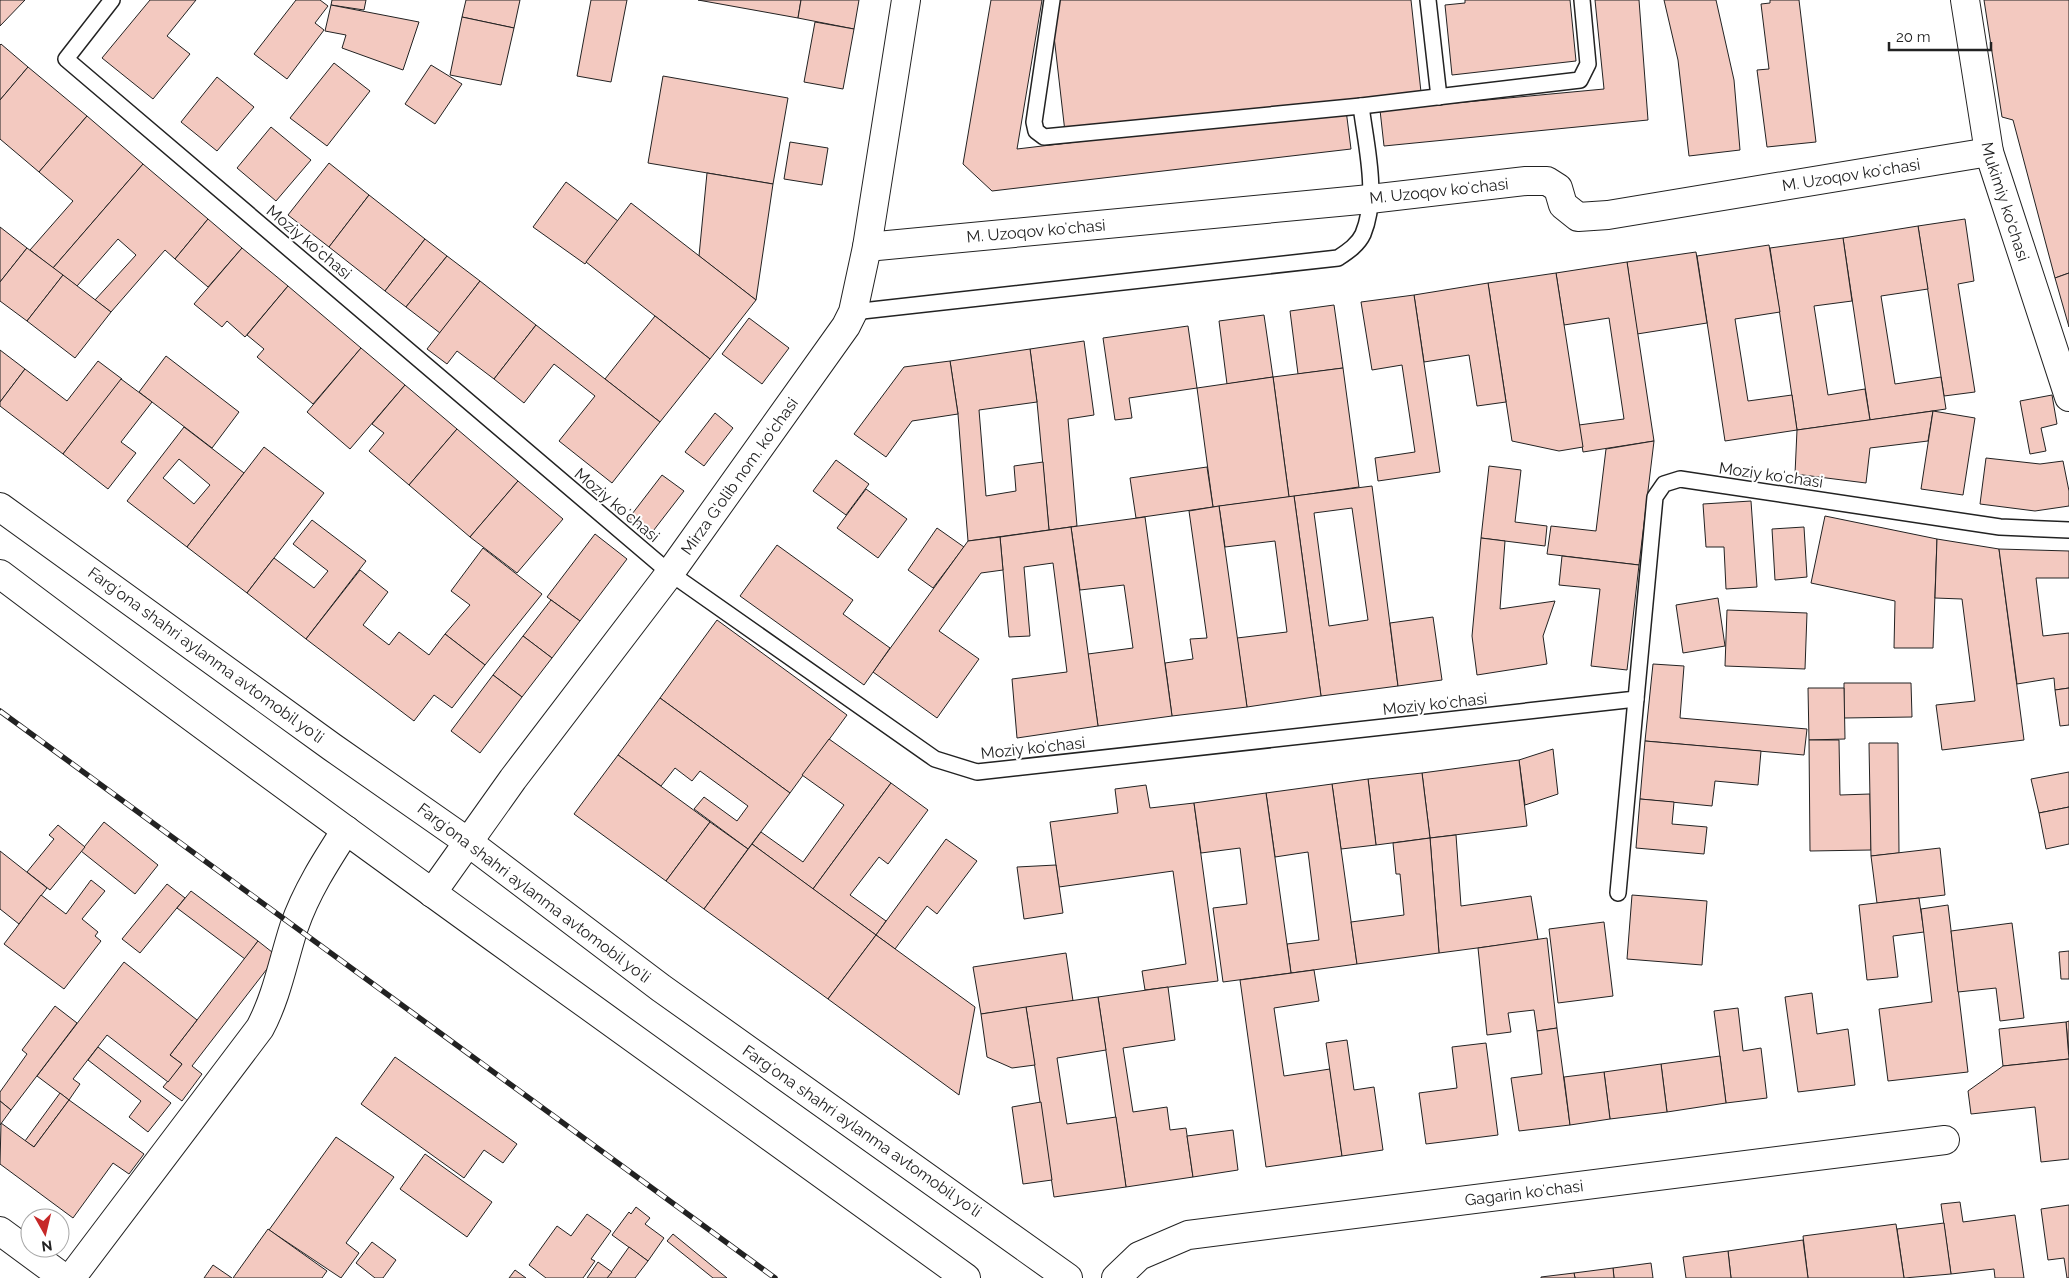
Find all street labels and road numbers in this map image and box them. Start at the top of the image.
street label: Mukimiy ko'chasi [1978,141,2033,264]
street label: M. Uzoqov koʻchasi [1781,155,1921,195]
street label: M. Uzoqov koʻchasi [1369,174,1509,208]
street label: Moziy koʻchasi [263,201,355,283]
street label: M. Uzoqov koʻchasi [966,215,1106,247]
street label: Mirza G‘olib nom. ko‘chasi [677,394,802,558]
street label: Moziy koʻchasi [1718,458,1824,492]
street label: Moziy koʻchasi [571,464,663,546]
street label: Fargʻona shahri aylanma avtomobil yoʻli [84,563,328,747]
street label: Moziy koʻchasi [1382,689,1488,719]
street label: Moziy koʻchasi [980,733,1086,763]
street label: Fargʻona shahri aylanma avtomobil yoʻli [414,799,654,987]
street label: Fargʻona shahri aylanma avtomobil yoʻli [739,1041,985,1221]
street label: Gagarin koʻchasi [1464,1176,1584,1210]

